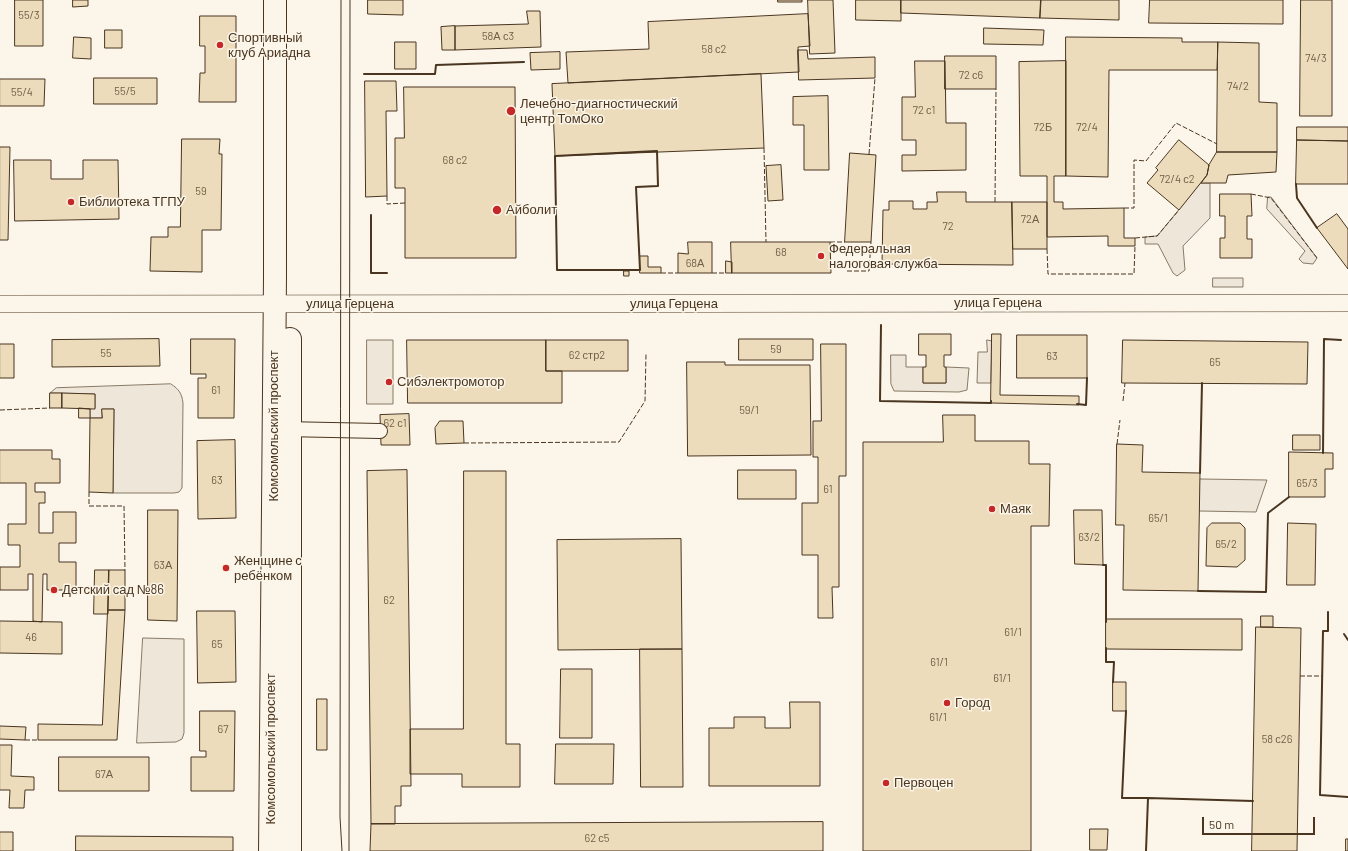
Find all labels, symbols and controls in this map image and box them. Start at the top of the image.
house number: 55/3 [18,8,40,22]
house number: 58А с3 [482,29,514,43]
place label: Спортивный клуб Ариадна [228,30,310,61]
marker: Спортивный клуб Ариадна [215,40,225,50]
house number: 58 с2 [702,42,726,56]
house number: 74/3 [1305,51,1327,65]
house number: 72 с6 [959,68,983,82]
house number: 74/2 [1227,79,1249,93]
house number: 55/5 [114,84,136,98]
house number: 55/4 [11,85,33,99]
place label: Лечебно-диагностический центр ТомОко [520,96,678,127]
house number: 72 с1 [913,103,935,117]
marker: Лечебно-диагностический центр ТомОко [505,105,517,117]
house number: 72Б [1034,120,1052,134]
house number: 72/4 [1076,120,1098,134]
house number: 68 с2 [443,153,467,167]
house number: 72/4 с2 [1159,172,1195,186]
house number: 59 [195,184,207,198]
place label: Библиотека ТГПУ [79,194,185,210]
marker: Библиотека ТГПУ [66,197,76,207]
place label: Айболит [506,202,557,218]
marker: Айболит [491,204,503,216]
house number: 72А [1021,212,1039,226]
house number: 72 [942,219,954,233]
place label: Федеральная налоговая служба [829,241,938,272]
house number: 68 [775,245,787,259]
marker: Федеральная налоговая служба [816,251,826,261]
house number: 68А [686,256,704,270]
street label: улица Герцена [954,295,1042,311]
street label: улица Герцена [306,296,394,312]
street label: улица Герцена [630,296,718,312]
house number: 59 [770,342,782,356]
house number: 55 [100,346,112,360]
house number: 62 стр2 [569,348,605,362]
house number: 63 [1046,349,1058,363]
street label: Комсомольский проспект [266,350,282,502]
house number: 65 [1209,355,1221,369]
place label: Сибэлектромотор [397,374,505,390]
marker: Сибэлектромотор [384,377,394,387]
house number: 61 [211,383,221,397]
house number: 59/1 [739,403,759,417]
house number: 62 с1 [383,416,407,430]
house number: 63 [211,473,223,487]
house number: 65/3 [1296,476,1318,490]
house number: 61 [823,482,833,496]
place label: Маяк [1000,501,1031,517]
marker: Маяк [987,504,997,514]
house number: 65/1 [1148,511,1168,525]
house number: 63/2 [1078,530,1100,544]
house number: 65/2 [1215,537,1237,551]
place label: Женщине с ребёнком [234,553,302,584]
house number: 63А [154,558,172,572]
marker: Женщине с ребёнком [221,563,231,573]
place label: Детский сад №86 [62,582,164,598]
marker: Детский сад №86 [49,585,59,595]
house number: 62 [383,593,395,607]
house number: 61/1 [1004,625,1022,639]
house number: 46 [25,630,37,644]
house number: 65 [211,637,223,651]
house number: 61/1 [930,655,948,669]
house number: 61/1 [993,671,1011,685]
street label: Комсомольский проспект [263,673,279,825]
place label: Город [955,695,990,711]
marker: Город [942,698,952,708]
house number: 61/1 [929,710,947,724]
house number: 67 [218,722,228,736]
house number: 58 с26 [1262,732,1292,746]
house number: 67А [95,767,113,781]
place label: Первоцен [894,775,954,791]
marker: Первоцен [881,778,891,788]
scale bar [1204,809,1317,835]
text: 50 m [1209,817,1234,831]
house number: 62 с5 [585,831,609,845]

